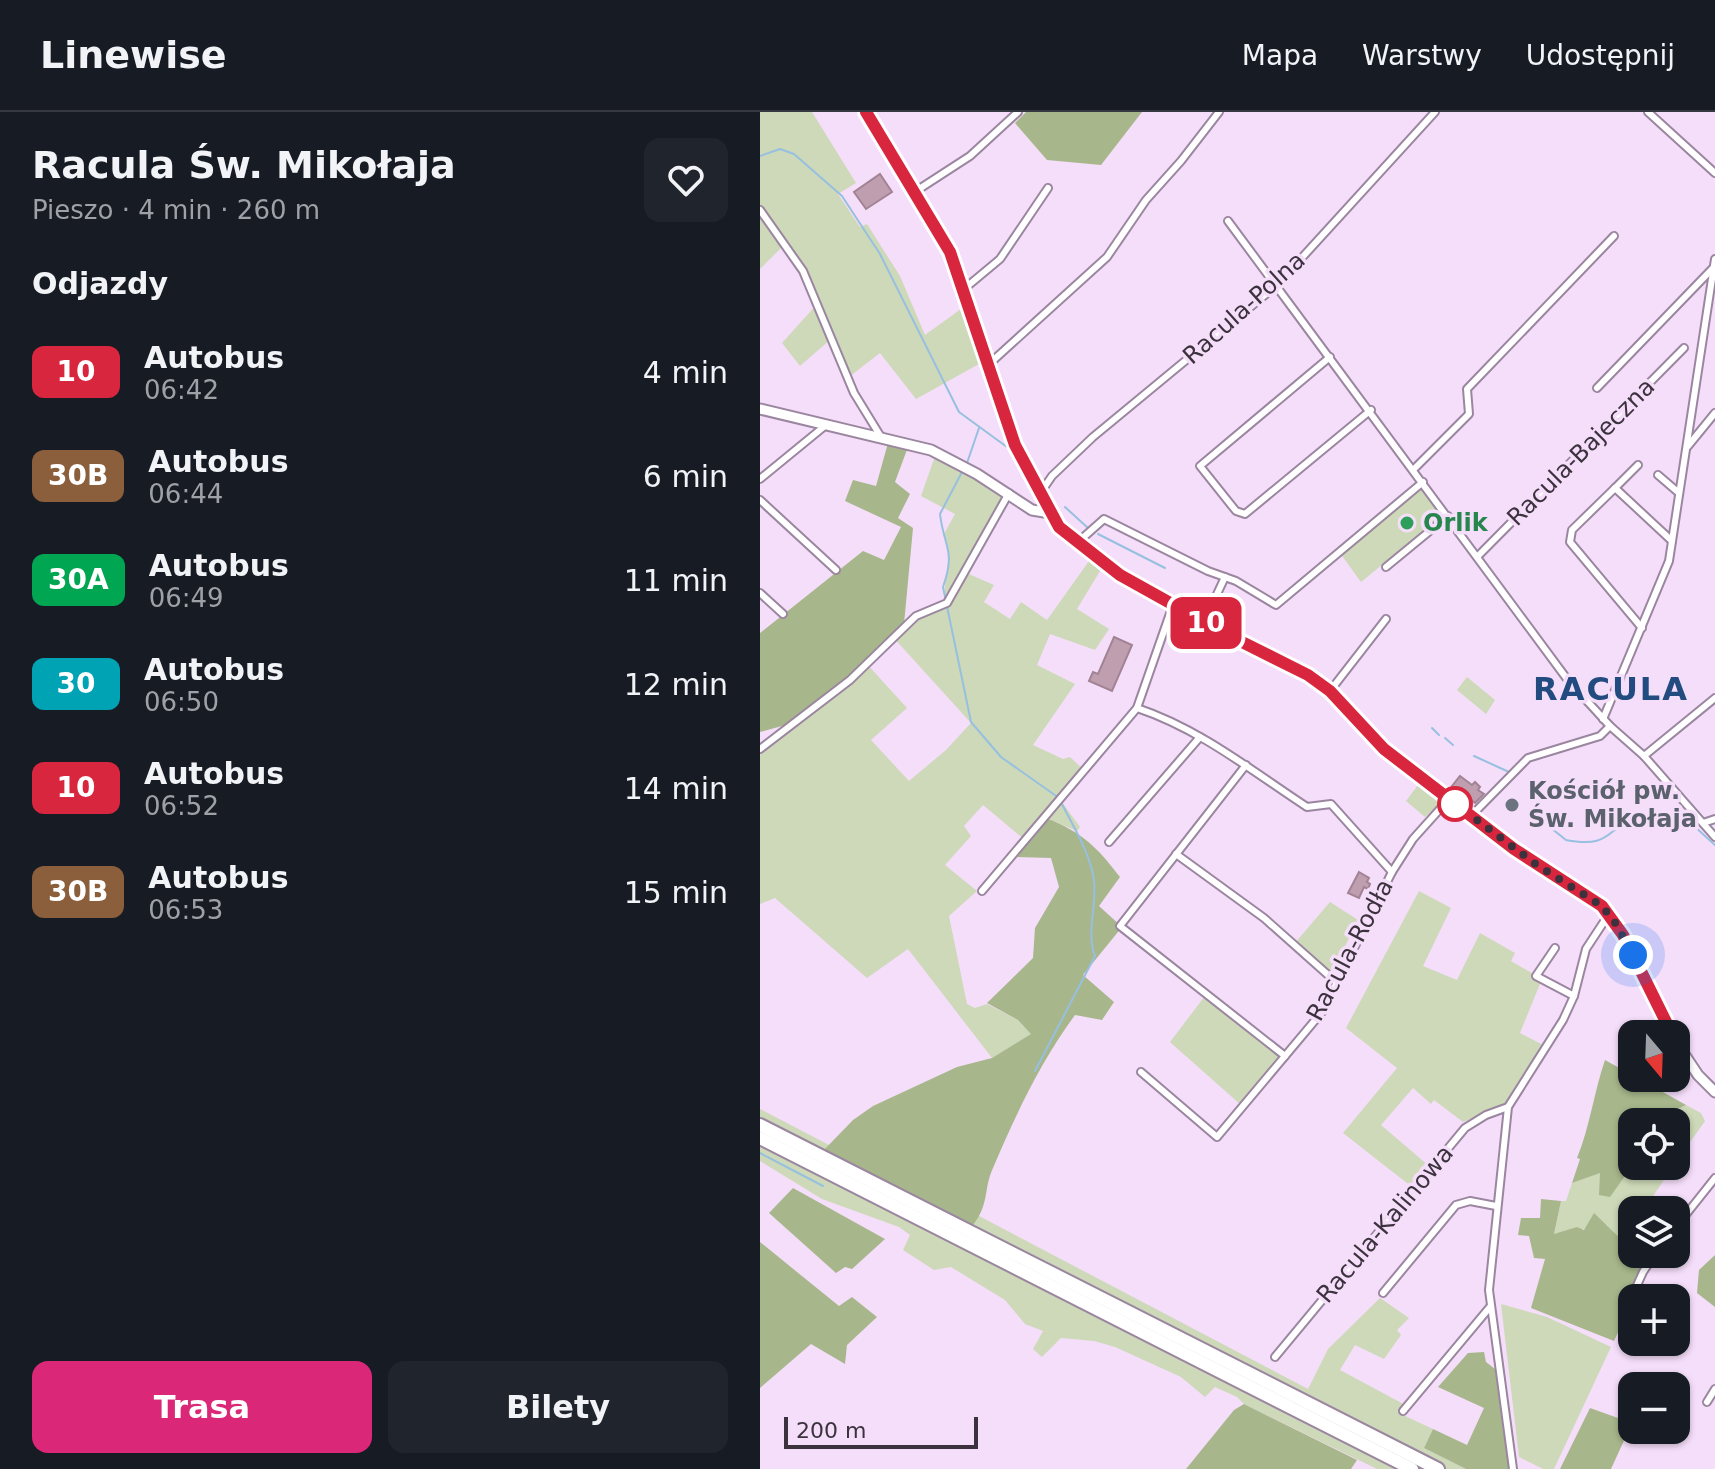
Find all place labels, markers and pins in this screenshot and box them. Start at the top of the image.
place label: Orlik [1423,509,1489,537]
marker: Orlik [1398,514,1416,532]
place label: Kościół pw. Św. Mikołaja [1528,777,1697,833]
unlabelled marker [1438,787,1472,821]
marker: Kościół pw. Św. Mikołaja [1503,796,1521,814]

